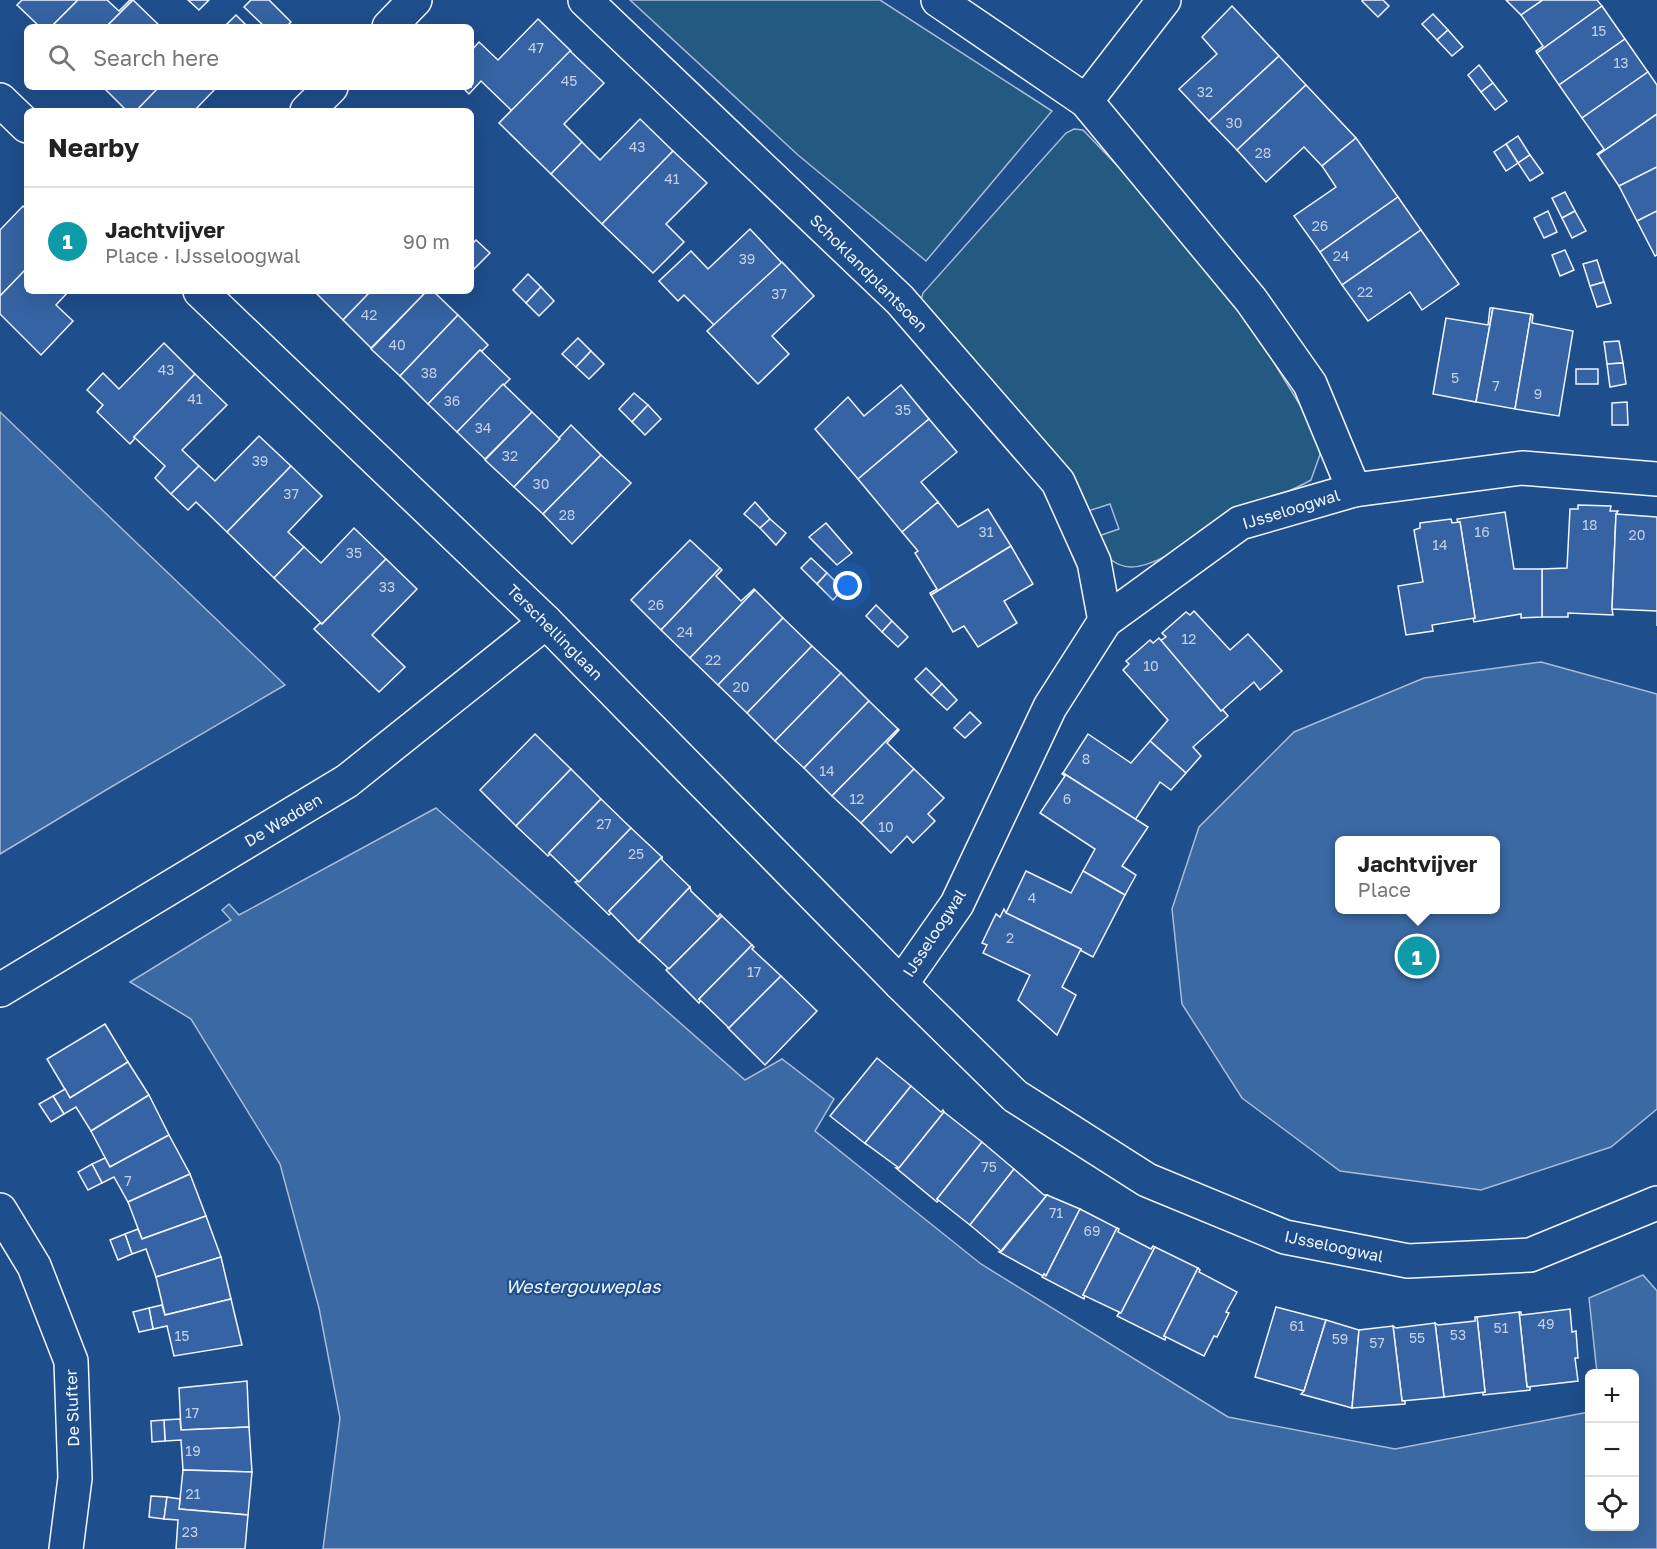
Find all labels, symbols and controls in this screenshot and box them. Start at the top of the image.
house number: 15 [1592,22,1606,39]
search box [24,24,474,90]
house number: 47 [528,39,544,56]
icon: search [45,41,78,74]
text: Search here [93,44,219,71]
house number: 13 [1614,54,1628,71]
house number: 45 [561,72,577,89]
house number: 32 [1197,83,1213,100]
house number: 30 [1226,114,1242,131]
text: Nearby [48,132,139,163]
house number: 43 [629,138,645,155]
house number: 28 [1255,144,1271,161]
house number: 41 [664,170,680,187]
street label: Schoklandplantsoen [806,210,932,336]
text: Jachtvijver [105,216,225,243]
house number: 26 [1312,217,1328,234]
text: 1 [62,229,73,253]
text: 90 m [403,229,450,253]
text: Place · IJsseloogwal [105,243,300,267]
house number: 24 [1333,247,1349,264]
house number: 39 [739,250,755,267]
house number: 22 [1357,283,1373,300]
house number: 37 [771,285,787,302]
house number: 42 [361,306,377,323]
house number: 40 [388,336,406,353]
house number: 43 [158,361,174,378]
house number: 38 [421,364,437,381]
house number: 5 [1451,369,1459,386]
house number: 7 [1492,377,1500,394]
house number: 9 [1534,385,1542,402]
house number: 41 [187,390,203,407]
house number: 36 [444,392,460,409]
house number: 35 [895,401,911,418]
house number: 34 [475,419,491,436]
house number: 32 [502,447,518,464]
house number: 39 [252,452,268,469]
house number: 30 [533,475,549,492]
house number: 37 [283,485,299,502]
street label: IJsseloogwal [1240,485,1342,533]
house number: 28 [559,506,575,523]
house number: 18 [1582,516,1598,533]
house number: 31 [979,523,994,540]
house number: 16 [1474,523,1490,540]
house number: 20 [1629,526,1645,543]
house number: 14 [1432,536,1448,553]
house number: 35 [346,544,362,561]
your location [833,571,862,600]
house number: 33 [379,578,395,595]
street label: Terschellinglaan [503,580,607,684]
house number: 26 [648,596,664,613]
house number: 24 [677,623,693,640]
house number: 12 [1182,630,1196,647]
house number: 22 [705,651,721,668]
house number: 10 [1143,657,1159,674]
house number: 20 [733,678,749,695]
house number: 8 [1082,750,1090,767]
house number: 14 [819,762,835,779]
street label: De Wadden [241,789,325,851]
house number: 12 [850,790,864,807]
house number: 6 [1063,790,1071,807]
house number: 27 [596,815,612,832]
house number: 10 [878,818,894,835]
popup [1335,836,1500,914]
house number: 25 [628,845,644,862]
text: Jachtvijver [1358,850,1477,877]
text: Place [1358,877,1411,901]
street label: IJsseloogwal [898,885,970,981]
house number: 4 [1028,889,1036,906]
house number: 2 [1006,929,1014,946]
pin: 1 [1398,934,1436,978]
house number: 17 [747,963,761,980]
house number: 75 [981,1158,997,1175]
house number: 7 [124,1172,132,1189]
house number: 71 [1049,1204,1063,1221]
house number: 69 [1084,1222,1100,1239]
street label: IJsseloogwal [1283,1226,1385,1266]
water label: Westergouweplas [505,1275,662,1297]
house number: 49 [1537,1315,1555,1332]
house number: 61 [1289,1317,1305,1334]
house number: 51 [1494,1319,1509,1336]
house number: 53 [1450,1326,1466,1343]
house number: 15 [175,1327,189,1344]
house number: 55 [1409,1329,1425,1346]
house number: 59 [1332,1330,1348,1347]
house number: 57 [1369,1334,1385,1351]
street label: De Slufter [61,1369,83,1447]
map controls [1585,1369,1639,1531]
button: + [1585,1369,1639,1423]
house number: 17 [185,1404,199,1421]
button: − [1585,1423,1639,1477]
house number: 19 [185,1442,201,1459]
button: locate [1585,1477,1639,1531]
house number: 21 [186,1485,201,1502]
house number: 23 [182,1523,198,1540]

